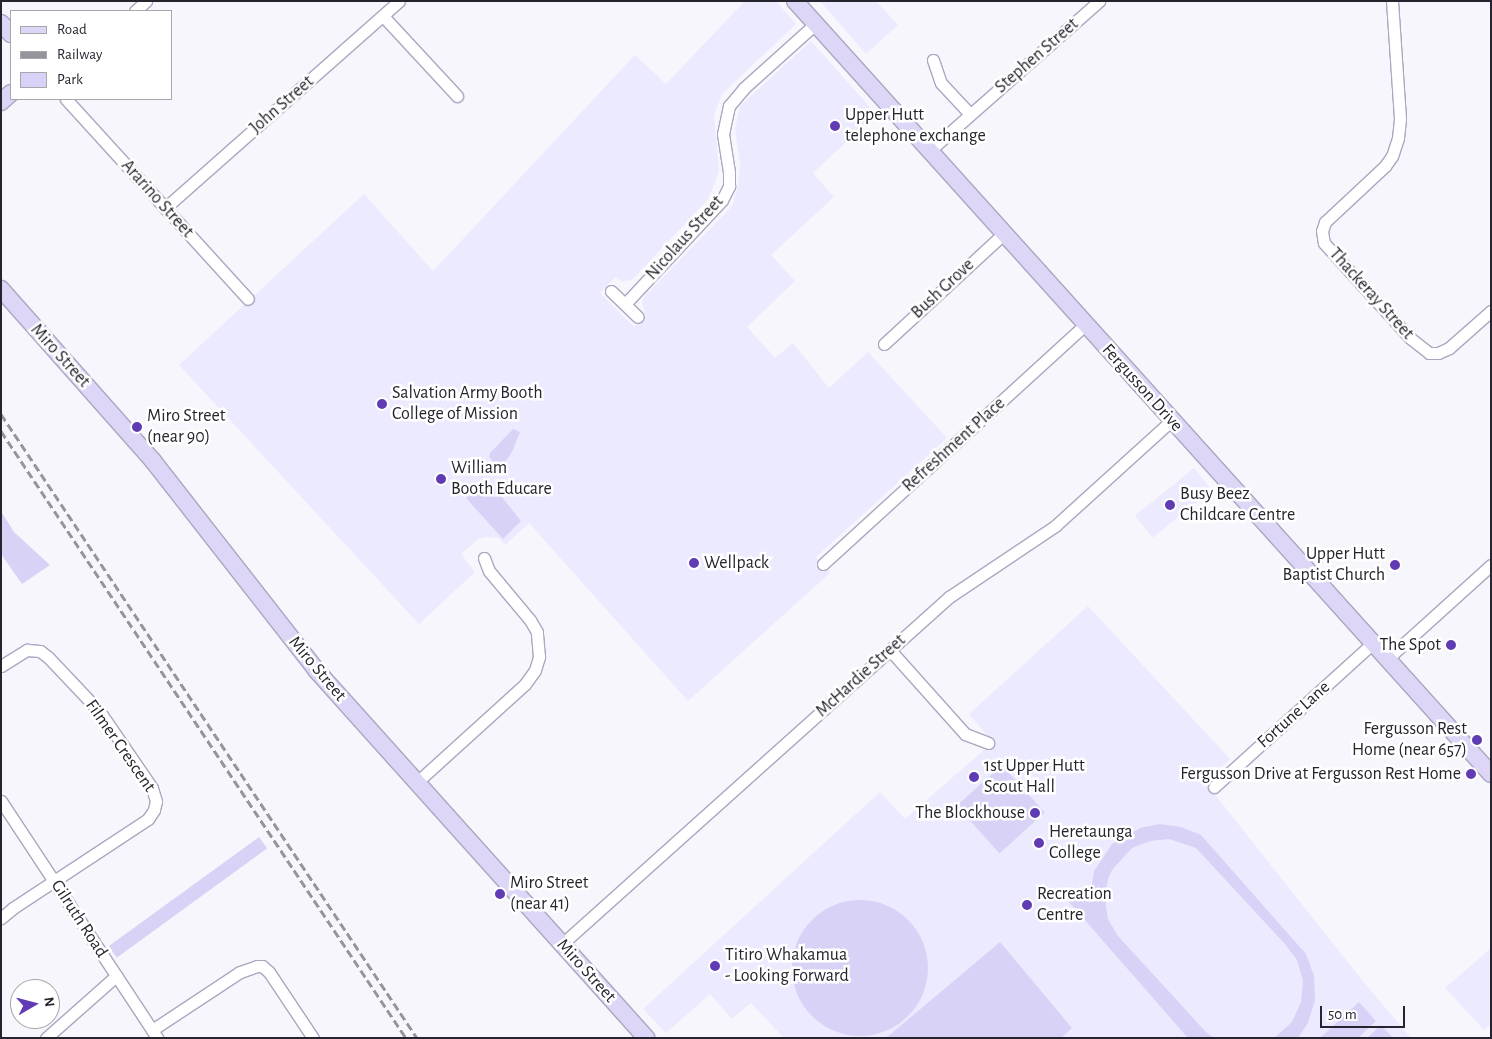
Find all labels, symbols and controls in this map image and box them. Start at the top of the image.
legend [10,10,172,100]
street label: Stephen Street [991,14,1083,98]
text: Road [57,22,87,37]
text: Railway [57,47,102,62]
street label: John Street [246,71,318,139]
text: Park [57,72,83,87]
place label: Upper Hutt telephone exchange [845,105,986,148]
marker: Upper Hutt telephone exchange [829,120,841,132]
street label: Ararino Street [116,155,198,243]
street label: Nicolaus Street [641,191,729,285]
street label: Thackeray Street [1324,244,1418,344]
street label: Bush Grove [907,254,979,324]
street label: Miro Street [26,320,94,392]
street label: Fergusson Drive [1097,340,1187,436]
place label: Salvation Army Booth College of Mission [392,383,543,426]
street label: Refreshment Place [898,393,1010,497]
marker: Salvation Army Booth College of Mission [376,398,388,410]
place label: Miro Street (near 90) [147,406,226,448]
marker: Miro Street (near 90) [131,421,143,433]
place label: William Booth Educare [451,458,552,500]
marker: William Booth Educare [435,473,447,485]
place label: Busy Beez Childcare Centre [1180,484,1295,526]
marker: Busy Beez Childcare Centre [1164,499,1176,511]
place label: Upper Hutt Baptist Church [1283,544,1385,586]
place label: Wellpack [704,552,769,574]
marker: Wellpack [688,557,700,569]
marker: Upper Hutt Baptist Church [1389,559,1401,571]
street label: McHardie Street [812,630,910,722]
street label: Miro Street [283,632,351,706]
place label: The Spot [1379,634,1441,656]
marker: The Spot [1445,639,1457,651]
street label: Fortune Lane [1253,677,1335,753]
street label: Filmer Crescent [80,696,160,796]
place label: Fergusson Rest Home (near 657) [1352,719,1467,762]
marker: Fergusson Rest Home (near 657) [1471,734,1483,746]
place label: 1st Upper Hutt Scout Hall [984,756,1085,799]
place label: Fergusson Drive at Fergusson Rest Home [1180,763,1461,785]
marker: Fergusson Drive at Fergusson Rest Home [1465,768,1477,780]
marker: 1st Upper Hutt Scout Hall [968,771,980,783]
place label: The Blockhouse [915,802,1025,824]
marker: The Blockhouse [1029,807,1041,819]
place label: Heretaunga College [1049,822,1133,864]
marker: Heretaunga College [1033,837,1045,849]
place label: Miro Street (near 41) [510,873,589,916]
street label: Gilruth Road [46,876,112,962]
place label: Recreation Centre [1037,884,1112,926]
marker: Miro Street (near 41) [494,888,506,900]
marker: Recreation Centre [1021,899,1033,911]
street label: Miro Street [552,935,620,1007]
place label: Titiro Whakamua - Looking Forward [725,945,849,988]
marker: Titiro Whakamua - Looking Forward [709,960,721,972]
north arrow [10,979,60,1029]
text: N [41,996,56,1008]
scale bar [1322,996,1407,1028]
text: 50 m [1328,1007,1357,1022]

